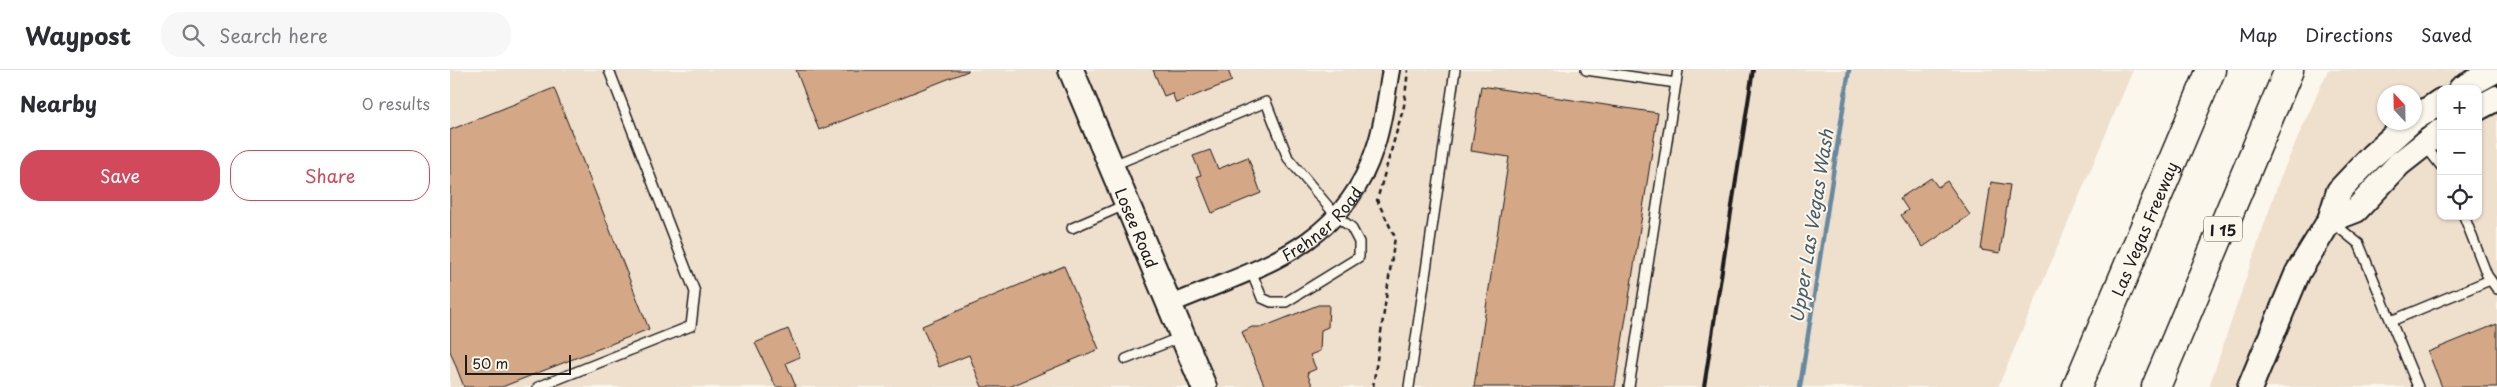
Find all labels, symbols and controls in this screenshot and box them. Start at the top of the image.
search box [161,12,511,57]
text: Waypost [25,17,131,53]
icon: search [179,21,207,49]
text: Search here [219,21,328,49]
text: Map [2239,21,2277,48]
text: Directions [2305,21,2393,48]
text: Saved [2421,21,2472,48]
north arrow [2377,85,2422,130]
map controls [2437,85,2482,220]
button: + [2437,85,2482,130]
text: Nearby [20,87,97,119]
text: 0 results [362,91,430,115]
water label: Upper Las Vegas Wash [1782,127,1840,325]
button: − [2437,130,2482,175]
button: Save [20,150,220,201]
button: Share [230,150,430,201]
street label: Las Vegas Freeway [2105,158,2183,300]
button: locate [2437,175,2482,220]
street label: Frehner Road [1277,181,1367,267]
street label: Losee Road [1110,184,1165,272]
road number: I 15 [2204,216,2242,242]
scale bar [465,352,571,375]
text: 50 m [472,353,508,374]

